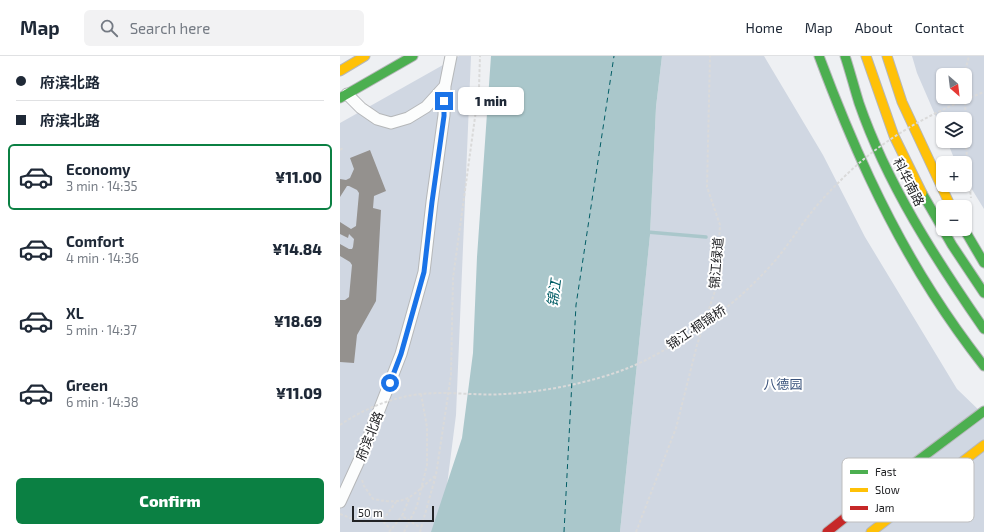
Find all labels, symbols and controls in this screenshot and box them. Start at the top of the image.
search box [84,10,364,46]
text: Map [20,16,60,39]
icon: search [98,17,120,39]
text: Search here [130,19,210,37]
text: Home [746,19,783,36]
text: Map [805,19,833,36]
text: About [855,19,893,36]
text: Contact [915,19,964,36]
north arrow [936,68,972,104]
map controls [936,68,972,236]
text: 府滨北路 [40,73,100,91]
callout: 1 min [458,87,524,115]
route end [435,92,453,110]
text: 1 min [475,93,507,109]
text: 府滨北路 [40,111,100,129]
button: layers [936,112,972,148]
street label: 科华南路 [890,155,928,209]
button: + [936,156,972,192]
icon: car [18,159,54,195]
text: Economy [66,160,131,178]
text: ¥11.00 [275,168,322,186]
text: 3 min · 14:35 [66,178,138,194]
button: − [936,200,972,236]
icon: car [18,231,54,267]
text: Comfort [66,232,124,250]
street label: 锦江绿道 [706,236,726,290]
text: ¥14.84 [272,240,322,258]
text: 4 min · 14:36 [66,250,139,266]
water label: 锦江 [543,276,564,308]
street label: 锦江·桐锦桥 [663,301,729,353]
icon: car [18,303,54,339]
text: XL [66,304,84,322]
text: ¥18.69 [274,312,322,330]
text: 5 min · 14:37 [66,322,137,338]
route start [381,374,399,392]
icon: car [18,375,54,411]
text: Green [66,376,108,394]
park label: 八德园 [763,376,803,392]
text: ¥11.09 [276,384,322,402]
text: 6 min · 14:38 [66,394,139,410]
street label: 府滨北路 [352,409,386,463]
legend [842,458,974,522]
text: Fast [875,465,897,478]
button: Confirm [16,478,324,524]
text: Slow [875,483,900,496]
text: Jam [875,501,894,514]
scale bar [352,504,434,523]
text: 50 m [358,506,383,519]

